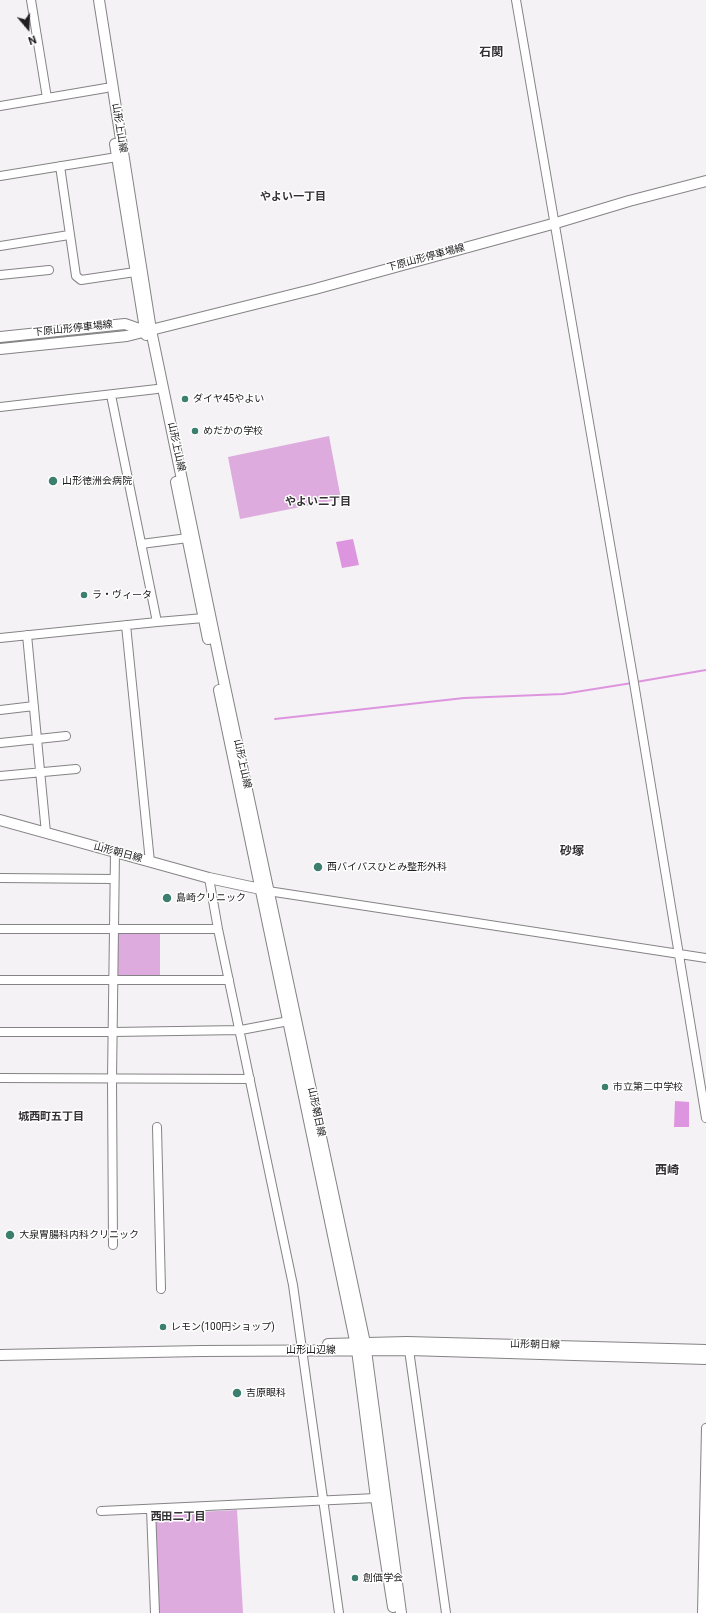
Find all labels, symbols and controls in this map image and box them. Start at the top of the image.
north arrow [8,8,48,48]
text: N [26,32,38,47]
district label: 石関 [479,46,503,60]
street label: 山形上山線 [109,102,129,154]
district label: やよい一丁目 [260,190,326,204]
street label: 下原山形停車場線 [386,242,466,274]
street label: 下原山形停車場線 [33,319,113,339]
place label: ダイヤ45やよい [193,393,264,405]
marker: ダイヤ45やよい [180,394,190,404]
street label: 山形上山線 [165,421,187,473]
place label: めだかの学校 [203,425,263,437]
marker: めだかの学校 [190,426,200,436]
marker: 山形徳洲会病院 [47,475,59,487]
place label: 山形徳洲会病院 [62,475,132,487]
district label: やよい二丁目 [285,495,351,509]
place label: ラ・ヴィータ [92,589,152,601]
marker: ラ・ヴィータ [79,590,89,600]
street label: 山形上山線 [231,738,253,790]
street label: 山形朝日線 [92,841,144,865]
district label: 砂塚 [560,845,584,859]
marker: 西バイパスひとみ整形外科 [312,861,324,873]
place label: 西バイパスひとみ整形外科 [327,861,447,873]
marker: 島崎クリニック [161,892,173,904]
place label: 島崎クリニック [176,892,246,904]
place label: 市立第二中学校 [613,1081,683,1093]
marker: 市立第二中学校 [600,1082,610,1092]
street label: 山形朝日線 [305,1086,327,1138]
district label: 城西町五丁目 [18,1110,84,1124]
district label: 西崎 [655,1164,679,1178]
marker: 大泉胃腸科内科クリニック [4,1229,16,1241]
place label: 大泉胃腸科内科クリニック [19,1229,139,1241]
place label: レモン(100円ショップ) [171,1321,275,1333]
marker: レモン(100円ショップ) [158,1322,168,1332]
street label: 山形朝日線 [510,1339,560,1351]
street label: 山形山辺線 [286,1344,336,1356]
marker: 吉原眼科 [231,1387,243,1399]
place label: 吉原眼科 [246,1387,286,1399]
district label: 西田二丁目 [151,1510,205,1524]
place label: 創価学会 [363,1572,403,1584]
marker: 創価学会 [350,1573,360,1583]

